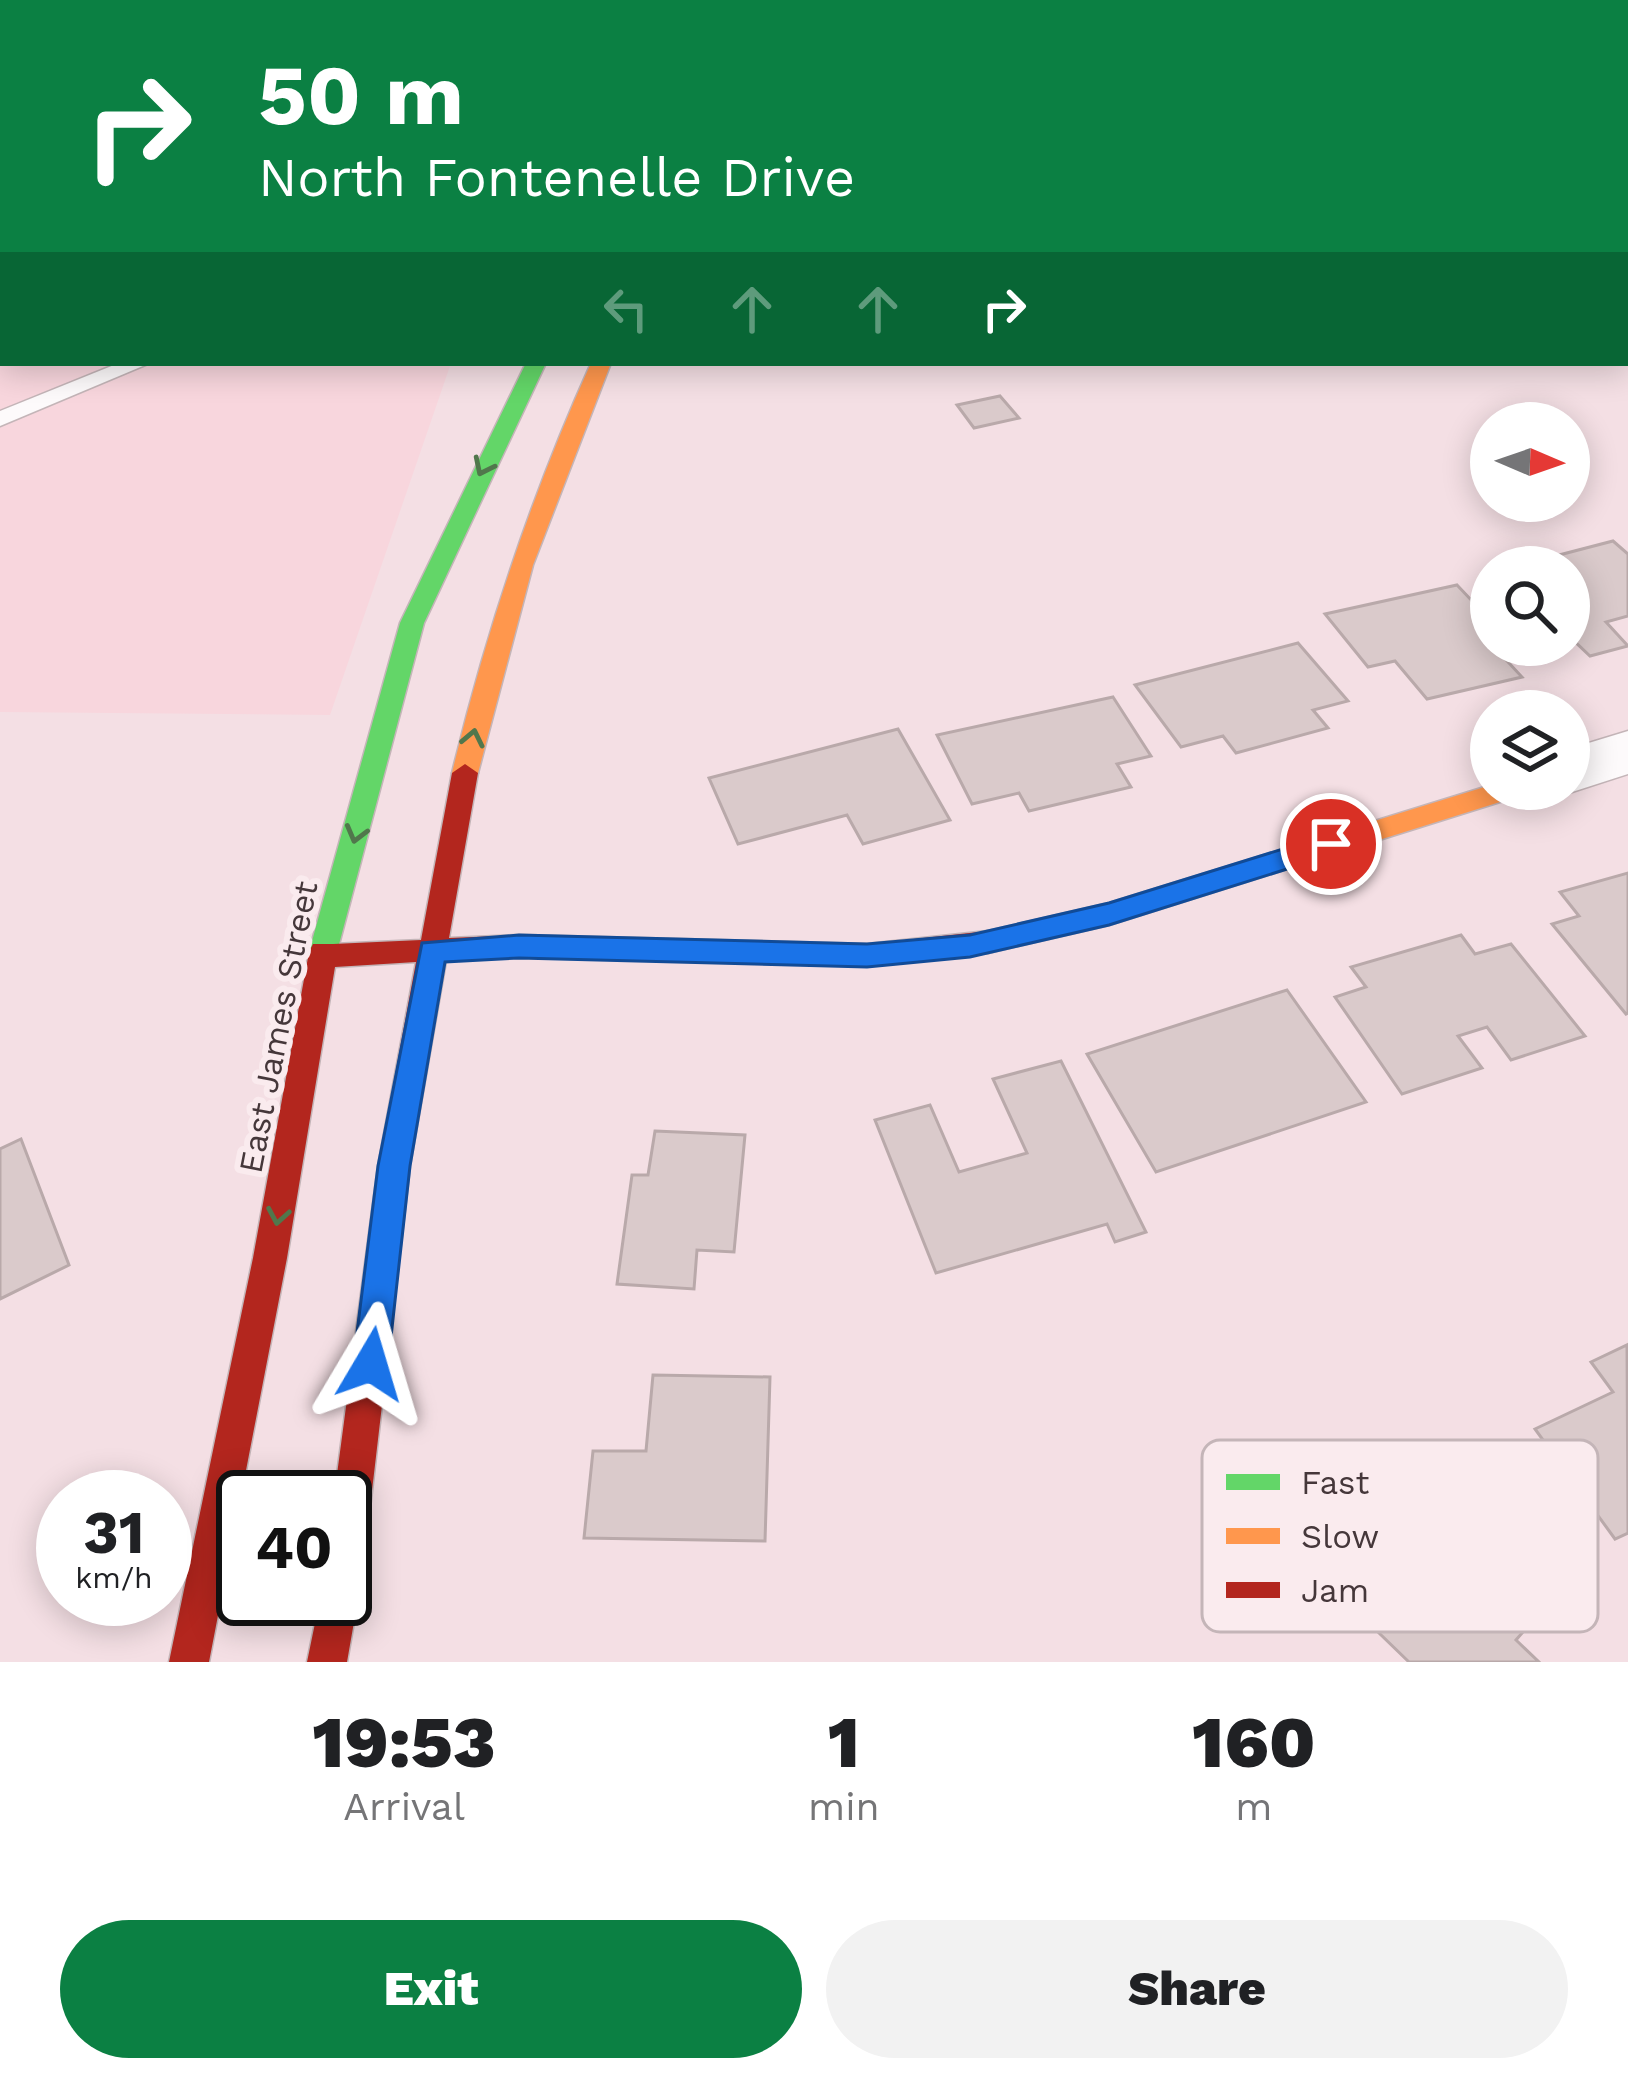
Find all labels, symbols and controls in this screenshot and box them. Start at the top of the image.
text: 50 m [258,46,464,144]
icon: right [60,48,216,204]
text: North Fontenelle Drive [258,146,855,209]
icon: left [593,276,659,342]
icon: ahead [719,276,785,342]
icon: ahead [845,276,911,342]
icon: right [971,276,1037,342]
north arrow [1470,402,1590,522]
map controls [1470,402,1590,810]
one-way arrow [474,455,497,476]
button: search [1470,546,1590,666]
button: layers [1470,690,1590,810]
one-way arrow [459,728,484,748]
pin [1280,793,1382,895]
icon: arrive [1298,811,1364,877]
one-way arrow [345,823,370,844]
street label: East James Street [231,878,325,1176]
one-way arrow [266,1206,291,1226]
position arrow [308,1301,434,1427]
legend [1202,1440,1598,1632]
text: Fast [1301,1463,1370,1502]
speed limit sign: 40 [216,1470,372,1626]
text: 31 [83,1497,145,1568]
text: Slow [1301,1517,1379,1556]
text: km/h [75,1560,153,1595]
text: Jam [1301,1571,1369,1610]
text: 19:53 [312,1700,496,1784]
text: 1 [828,1700,860,1784]
text: 160 [1192,1700,1316,1784]
text: Arrival [343,1784,465,1829]
text: min [808,1784,880,1829]
text: m [1235,1784,1272,1829]
button: Exit [60,1920,802,2058]
button: Share [826,1920,1568,2058]

